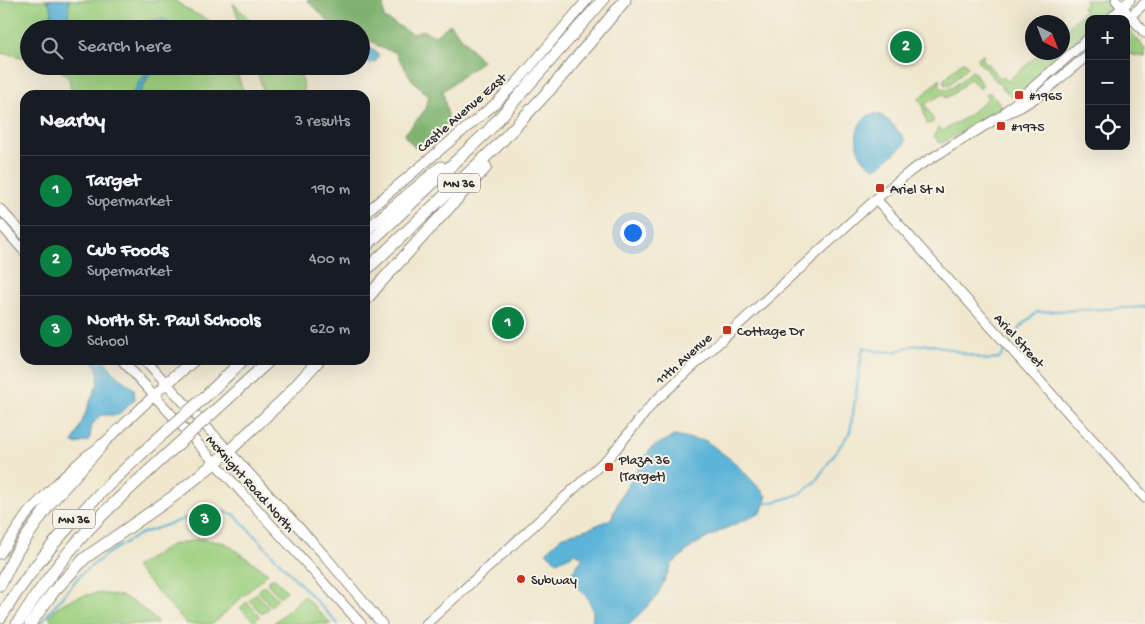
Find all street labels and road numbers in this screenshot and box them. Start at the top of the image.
street label: Castle Avenue East [415,70,512,157]
road number: MN 36 [438,174,480,192]
street label: Ariel Street [989,311,1048,373]
street label: 11th Avenue [652,330,717,390]
street label: McKnight Road North [201,433,298,537]
road number: MN 36 [53,509,95,528]

